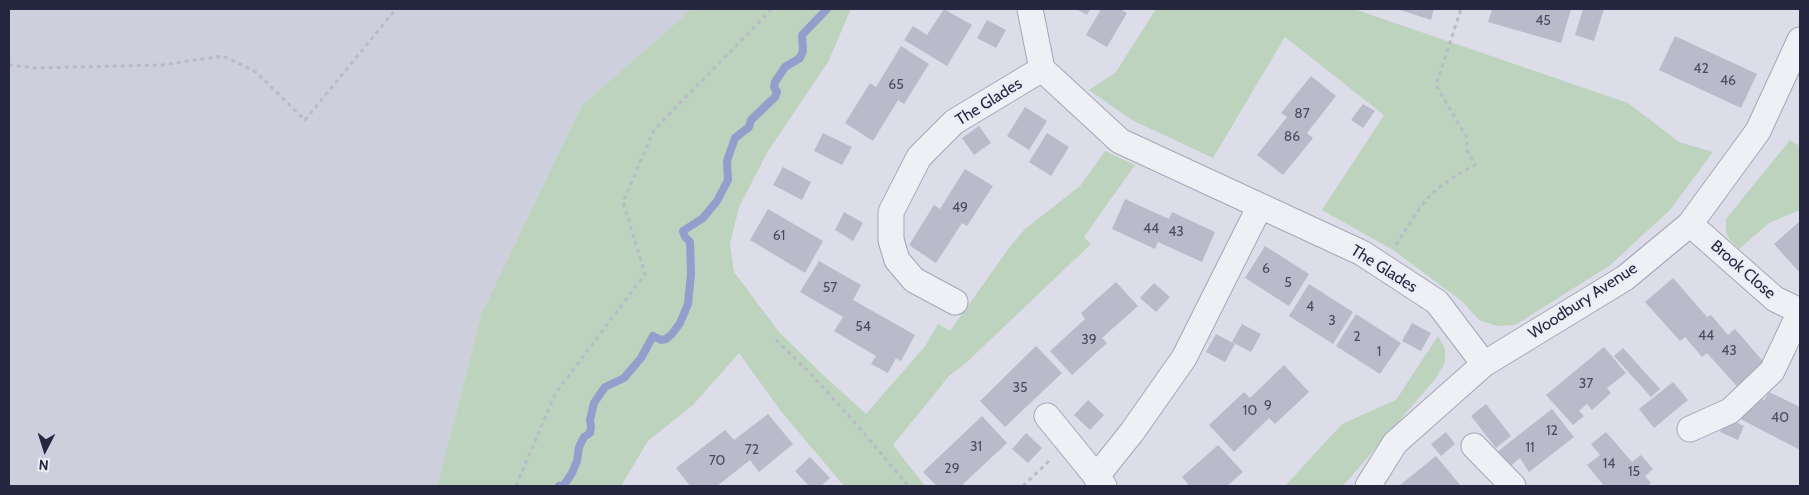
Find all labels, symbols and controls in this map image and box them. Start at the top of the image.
house number: 45 [1535,13,1551,29]
house number: 42 [1693,61,1709,77]
house number: 46 [1720,73,1736,89]
street label: The Glades [952,74,1026,130]
house number: 65 [888,77,904,93]
house number: 87 [1294,106,1310,122]
house number: 86 [1284,129,1300,145]
house number: 49 [952,200,968,216]
house number: 44 [1143,221,1159,237]
house number: 43 [1168,224,1184,240]
house number: 61 [773,228,785,244]
street label: Brook Close [1707,237,1779,303]
street label: The Glades [1347,241,1421,297]
street label: Woodbury Avenue [1525,259,1641,343]
house number: 6 [1262,261,1270,277]
house number: 5 [1284,275,1292,291]
house number: 57 [823,280,837,296]
house number: 4 [1306,299,1314,315]
house number: 3 [1328,313,1336,329]
house number: 54 [855,319,871,335]
house number: 44 [1698,328,1714,344]
house number: 2 [1353,329,1361,345]
house number: 39 [1081,332,1097,348]
house number: 43 [1721,343,1737,359]
house number: 1 [1377,344,1381,360]
house number: 37 [1579,376,1593,392]
house number: 35 [1012,380,1028,396]
house number: 9 [1264,398,1272,414]
house number: 10 [1243,403,1257,419]
house number: 40 [1771,410,1789,426]
house number: 12 [1546,423,1558,439]
north arrow [20,425,70,475]
house number: 31 [970,439,982,455]
house number: 11 [1525,440,1535,456]
house number: 72 [745,442,759,458]
house number: 70 [709,453,725,469]
text: N [38,456,49,474]
house number: 14 [1603,456,1615,472]
house number: 29 [944,461,960,477]
house number: 15 [1628,464,1640,480]

